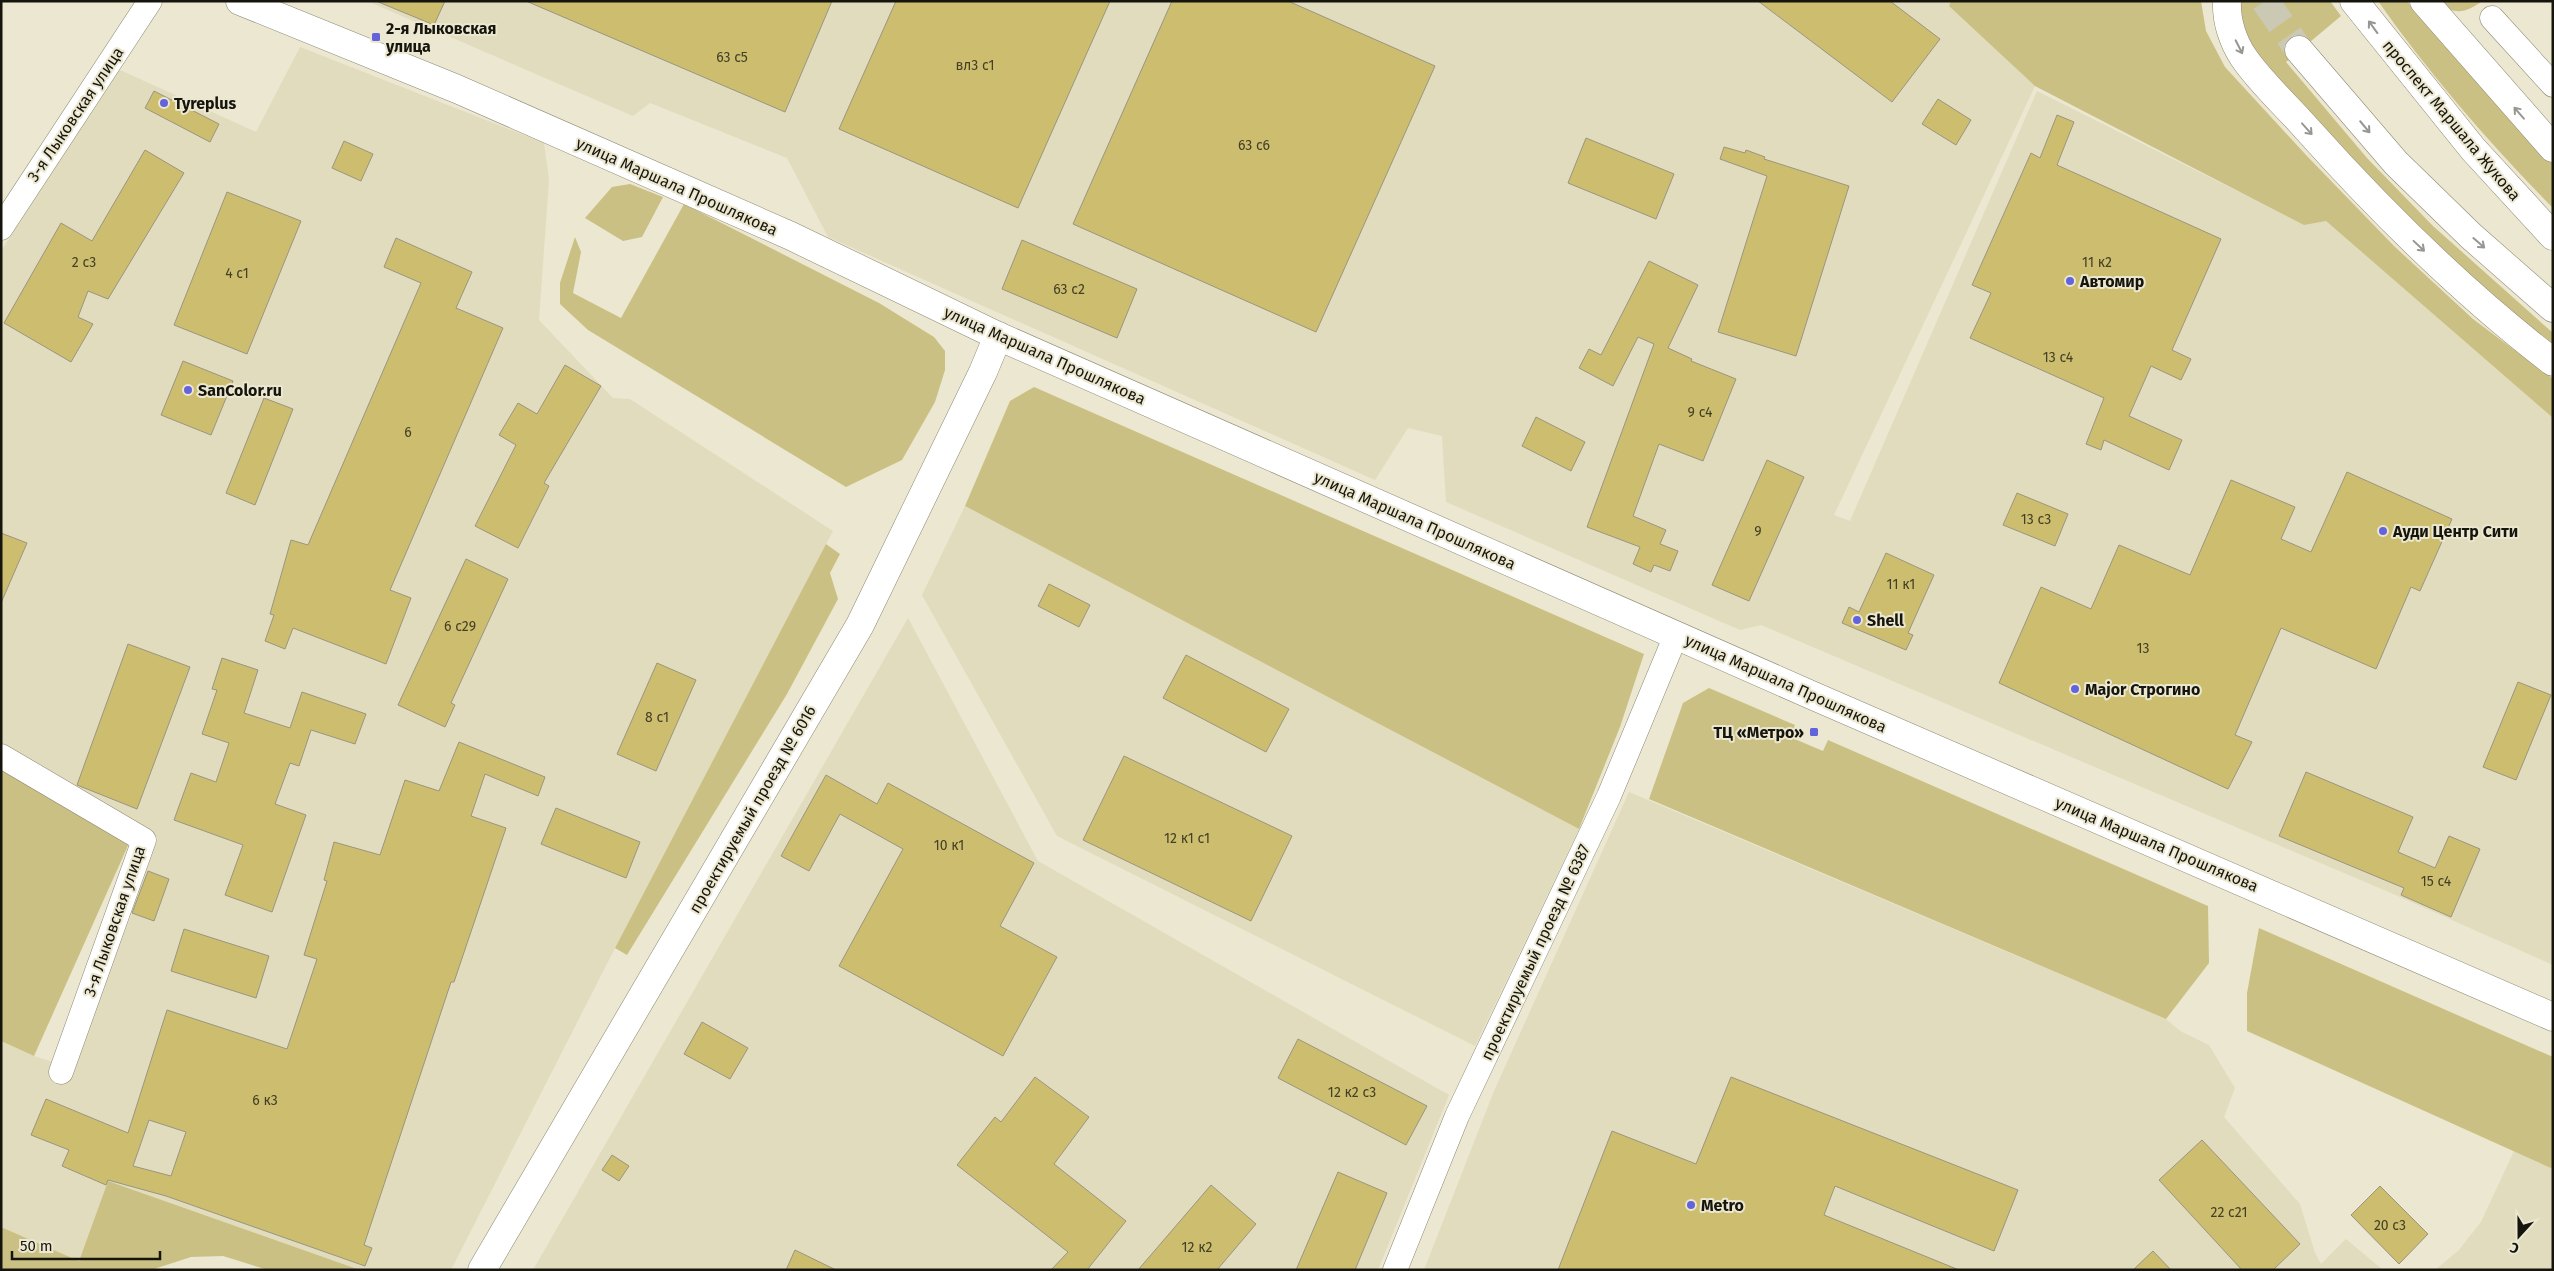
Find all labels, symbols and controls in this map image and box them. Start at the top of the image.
place label: 2-я Лыковская улица [385,19,496,56]
one-way arrow [2368,20,2378,34]
marker: 2-я Лыковская улица [370,31,382,43]
street label: проспект Маршала Жукова [2379,36,2524,205]
one-way arrow [2234,40,2244,55]
street label: 3-я Лыковская улица [23,43,127,185]
house number: 63 с5 [716,49,748,66]
house number: вл3 с1 [955,57,995,74]
place label: Tyreplus [174,94,237,113]
marker: Tyreplus [158,97,170,109]
one-way arrow [2514,106,2525,119]
one-way arrow [2359,121,2371,134]
one-way arrow [2301,122,2313,135]
street label: улица Маршала Прошлякова [573,133,780,240]
house number: 63 с6 [1238,137,1270,154]
one-way arrow [2472,237,2485,249]
one-way arrow [2413,240,2426,252]
house number: 2 с3 [72,254,96,271]
house number: 11 к2 [2082,254,2112,271]
house number: 4 с1 [225,265,249,282]
place label: Автомир [2079,272,2144,291]
marker: Автомир [2064,275,2076,287]
house number: 63 с2 [1053,281,1085,298]
street label: улица Маршала Прошлякова [941,302,1148,409]
house number: 13 с4 [2043,349,2074,366]
place label: SanColor.ru [198,381,282,400]
marker: SanColor.ru [182,384,194,396]
house number: 9 с4 [1688,404,1713,421]
house number: 6 [404,424,412,441]
street label: улица Маршала Прошлякова [1311,467,1518,574]
house number: 13 с3 [2021,511,2051,528]
place label: Ауди Центр Сити [2392,522,2518,541]
house number: 9 [1754,523,1762,540]
marker: Ауди Центр Сити [2377,525,2389,537]
house number: 11 к1 [1887,576,1915,593]
place label: Shell [1867,611,1904,630]
marker: Shell [1851,614,1863,626]
house number: 6 с29 [444,618,476,635]
street label: улица Маршала Прошлякова [1682,630,1889,737]
house number: 13 [2136,640,2150,657]
place label: Major Строгино [2085,680,2200,699]
marker: Major Строгино [2069,683,2081,695]
street label: проектируемый проезд № 6016 [685,702,820,917]
house number: 8 с1 [645,709,669,726]
place label: ТЦ «Метро» [1713,723,1804,742]
marker: ТЦ «Метро» [1808,726,1820,738]
street label: улица Маршала Прошлякова [2052,793,2261,896]
house number: 12 к1 с1 [1164,830,1210,847]
house number: 10 к1 [934,837,964,854]
street label: проектируемый проезд № 6387 [1477,841,1594,1063]
street label: 3-я Лыковская улица [80,843,149,999]
house number: 15 с4 [2421,873,2452,890]
house number: 12 к2 с3 [1328,1084,1376,1101]
house number: 6 к3 [252,1092,278,1109]
place label: Metro [1701,1196,1744,1215]
marker: Metro [1685,1199,1697,1211]
house number: 22 с21 [2211,1204,2247,1221]
north arrow [2494,1211,2544,1261]
house number: 20 с3 [2374,1217,2406,1234]
scale bar [12,1228,160,1260]
text: 50 m [20,1237,53,1255]
text: С [2508,1238,2521,1257]
house number: 12 к2 [1182,1239,1213,1256]

